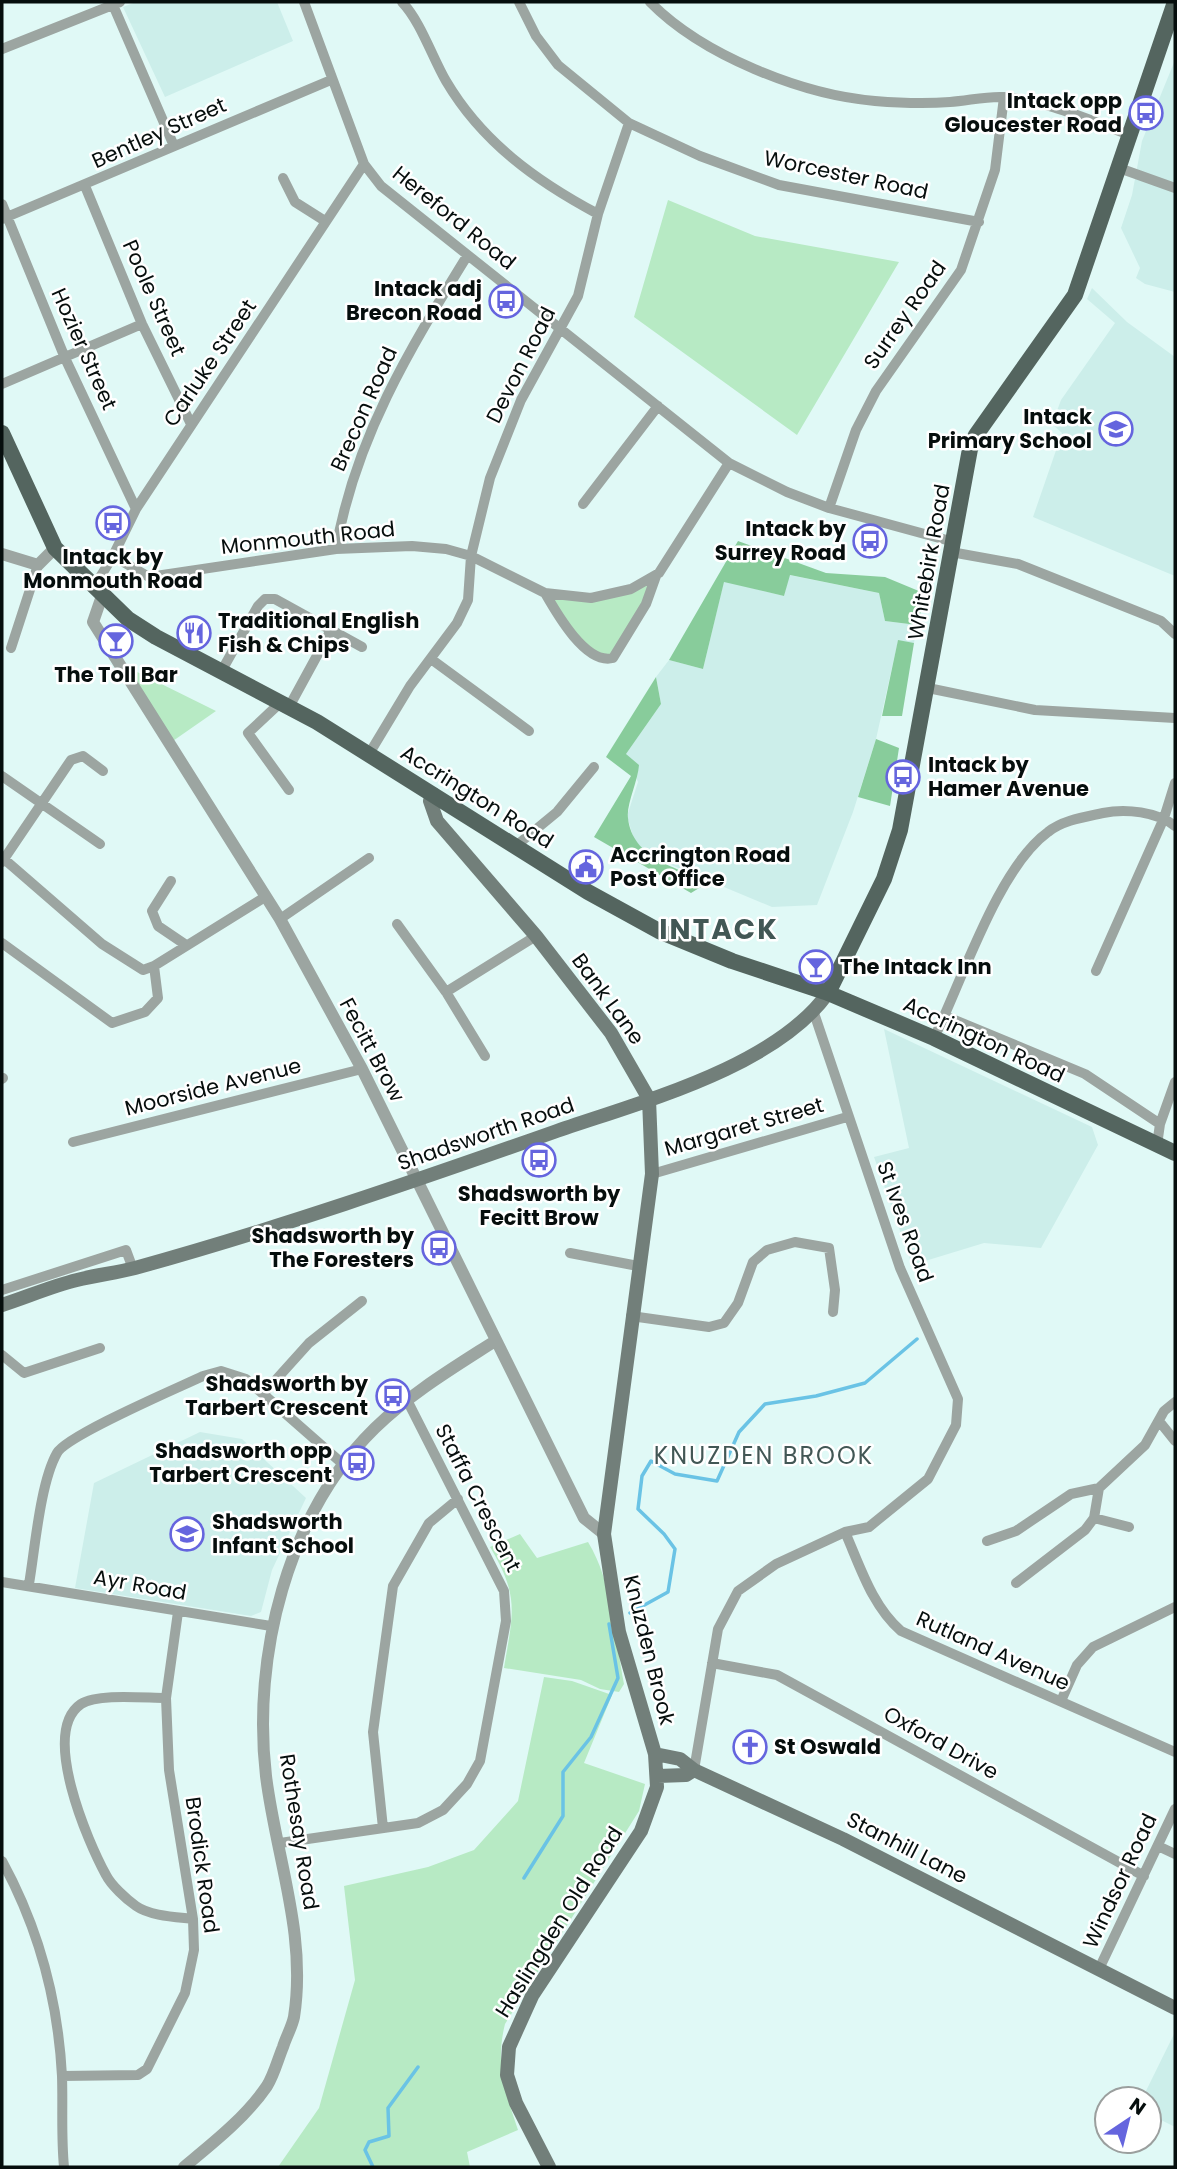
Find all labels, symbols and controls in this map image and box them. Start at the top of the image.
place label: Intack opp Gloucester Road [944,86,1122,139]
street label: Bentley Street [87,90,231,175]
bus stop icon: Intack opp Gloucester Road [1127,94,1165,132]
street label: Worcester Road [761,143,931,206]
street label: Hereford Road [387,159,522,276]
street label: Poole Street [116,235,193,360]
street label: Surrey Road [856,255,953,375]
place label: Intack adj Brecon Road [346,274,482,327]
bus stop icon: Intack adj Brecon Road [487,282,525,320]
street label: Hozier Street [45,283,124,414]
street label: Carluke Street [156,293,263,432]
street label: Devon Road [479,302,562,428]
street label: Brecon Road [323,342,404,476]
place label: Intack Primary School [928,402,1092,455]
school or university icon: Intack Primary School [1097,410,1135,448]
street label: Whitebirk Road [901,482,957,642]
bus stop icon: Intack by Monmouth Road [94,504,132,542]
street label: Monmouth Road [220,514,396,561]
place label: Intack by Surrey Road [715,514,847,567]
bus stop icon: Intack by Surrey Road [851,522,889,560]
place label: Intack by Monmouth Road [23,542,203,595]
place label: Traditional English Fish & Chips [218,606,419,659]
restaurant icon: Traditional English Fish & Chips [175,614,213,652]
bar icon: The Toll Bar [97,622,135,660]
place label: The Toll Bar [54,660,178,689]
street label: Accrington Road [395,738,559,855]
place label: Intack by Hamer Avenue [928,750,1089,803]
bus stop icon: Intack by Hamer Avenue [884,758,922,796]
place label: Accrington Road Post Office [610,840,791,893]
public building icon: Accrington Road Post Office [567,848,605,886]
district label: INTACK [659,910,779,949]
street label: Bank Lane [565,947,651,1050]
bar icon: The Intack Inn [797,948,835,986]
place label: The Intack Inn [840,952,992,981]
street label: Accrington Road [899,989,1070,1090]
street label: Fecitt Brow [333,993,412,1107]
street label: Moorside Avenue [122,1051,304,1122]
street label: Shadsworth Road [394,1090,578,1177]
street label: Margaret Street [661,1090,827,1163]
bus stop icon: Shadsworth by Fecitt Brow [520,1141,558,1179]
street label: St Ives Road [870,1157,941,1286]
place label: Shadsworth by Fecitt Brow [458,1179,621,1232]
place label: Shadsworth by The Foresters [251,1221,415,1274]
bus stop icon: Shadsworth by The Foresters [420,1229,458,1267]
place label: Shadsworth by Tarbert Crescent [185,1369,369,1422]
bus stop icon: Shadsworth by Tarbert Crescent [374,1377,412,1415]
street label: Staffa Crescent [429,1419,528,1577]
place label: Shadsworth opp Tarbert Crescent [149,1436,332,1489]
district label: KNUZDEN BROOK [654,1439,874,1472]
bus stop icon: Shadsworth opp Tarbert Crescent [338,1444,376,1482]
place label: Shadsworth Infant School [212,1507,354,1560]
school or university icon: Shadsworth Infant School [168,1515,206,1553]
street label: Ayr Road [91,1562,189,1607]
street label: Knuzden Brook [617,1572,682,1728]
street label: Rutland Avenue [912,1604,1075,1697]
street label: Oxford Drive [879,1699,1004,1786]
church icon: St Oswald [731,1728,769,1766]
place label: St Oswald [774,1732,881,1761]
street label: Rothesay Road [273,1752,326,1912]
street label: Brodick Road [179,1795,226,1935]
street label: Stanhill Lane [842,1805,973,1890]
street label: Windsor Road [1076,1809,1163,1953]
street label: Haslingden Old Road [488,1821,629,2023]
north arrow [1093,2085,1163,2155]
text: N [1124,2091,1151,2122]

